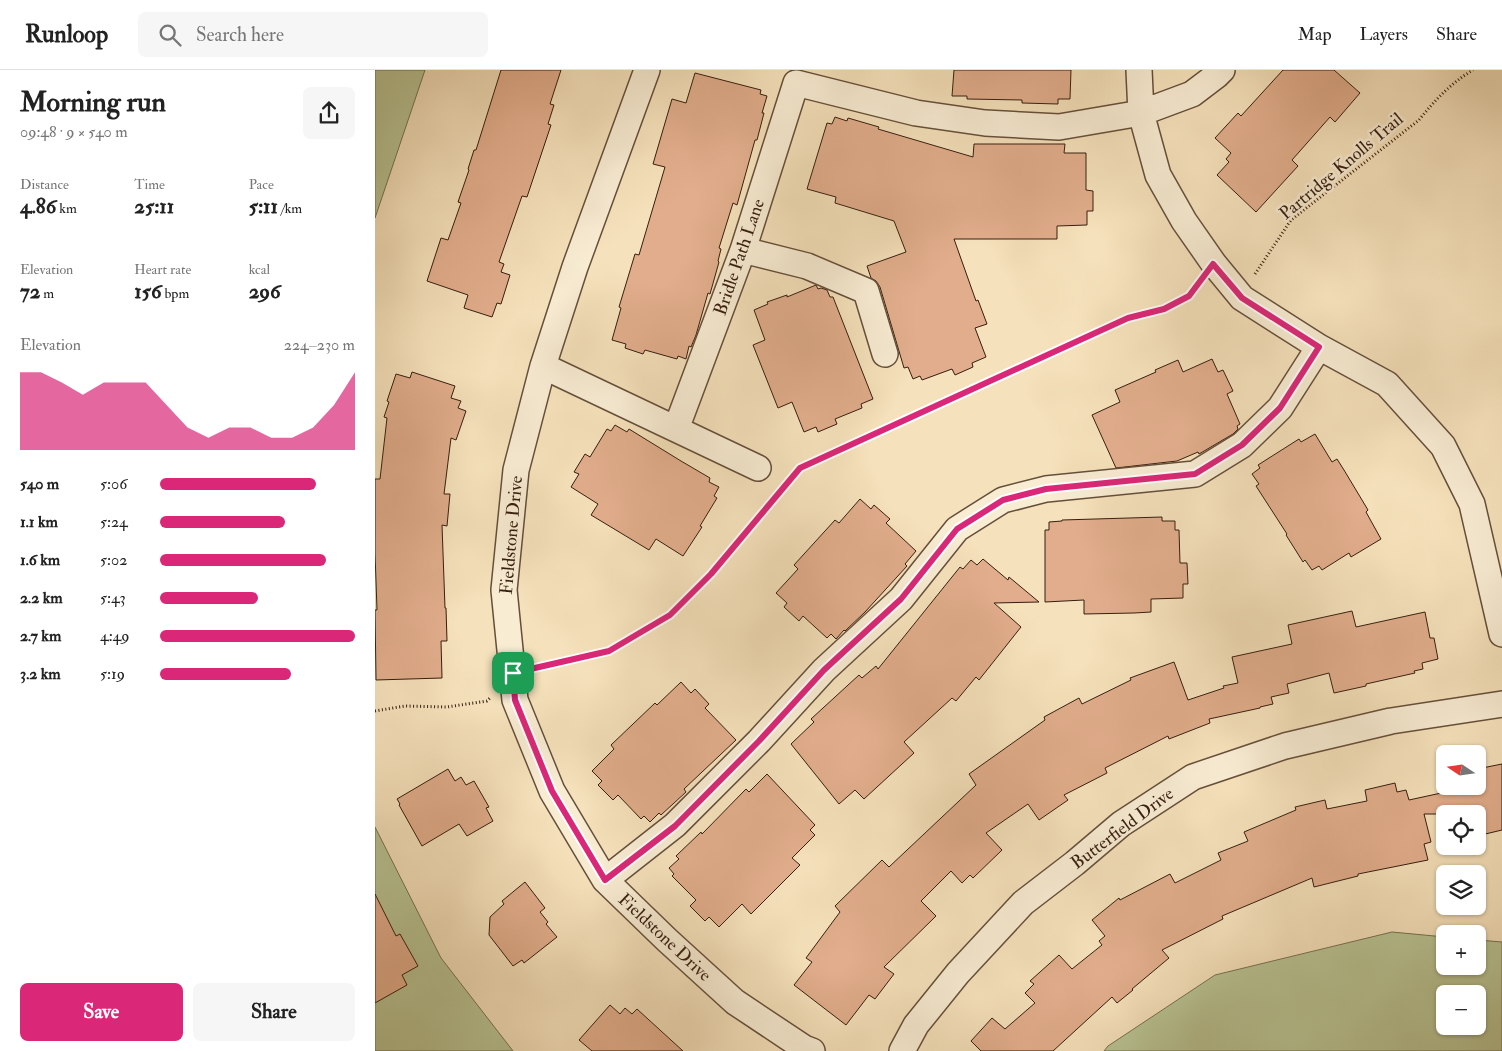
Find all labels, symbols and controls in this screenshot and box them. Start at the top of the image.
search box [138,12,488,57]
text: Runloop [25,19,108,50]
icon: search [156,21,184,49]
text: Search here [196,23,284,47]
text: Map [1298,23,1332,46]
text: Layers [1360,23,1408,46]
text: Share [1436,23,1477,46]
text: Morning run [20,85,166,120]
button: share [303,87,355,139]
street label: Partridge Knolls Trail [1275,108,1408,225]
text: 09:48 · 9 × 540 m [20,122,128,142]
text: Distance [20,176,69,193]
text: Time [134,176,165,193]
text: Pace [249,176,274,193]
text: 4.86 [20,193,56,220]
text: 25:11 [134,193,174,220]
text: 5:11 [249,193,278,220]
street label: Bridle Path Lane [709,195,770,318]
text: km [56,200,77,217]
text: /km [278,200,302,217]
text: Elevation [20,261,73,278]
text: Heart rate [134,261,191,278]
text: kcal [249,261,270,278]
text: 72 [20,278,40,305]
text: 156 [134,278,162,305]
text: 296 [249,278,281,305]
text: m [40,285,54,302]
text: bpm [162,285,189,302]
text: Elevation [20,335,81,355]
text: 224–230 m [284,335,355,355]
text: 540 m [20,474,59,494]
text: 5:06 [100,474,127,494]
street label: Fieldstone Drive [495,474,528,595]
text: 1.1 km [20,512,58,532]
text: 5:24 [100,512,128,532]
text: 1.6 km [20,550,60,570]
text: 5:02 [100,550,127,570]
text: 2.2 km [20,588,63,608]
text: 5:43 [100,588,126,608]
text: 2.7 km [20,626,61,646]
text: 4:49 [100,626,129,646]
pin [492,652,534,694]
icon: arrive [499,659,527,687]
text: 3.2 km [20,664,61,684]
text: 5:19 [100,664,125,684]
north arrow [1436,745,1486,795]
map controls [1436,745,1486,1035]
street label: Butterfield Drive [1066,782,1179,875]
button: locate [1436,805,1486,855]
button: layers [1436,865,1486,915]
street label: Fieldstone Drive [613,888,716,987]
button: + [1436,925,1486,975]
button: Save [20,983,183,1041]
button: Share [193,983,355,1041]
button: − [1436,985,1486,1035]

